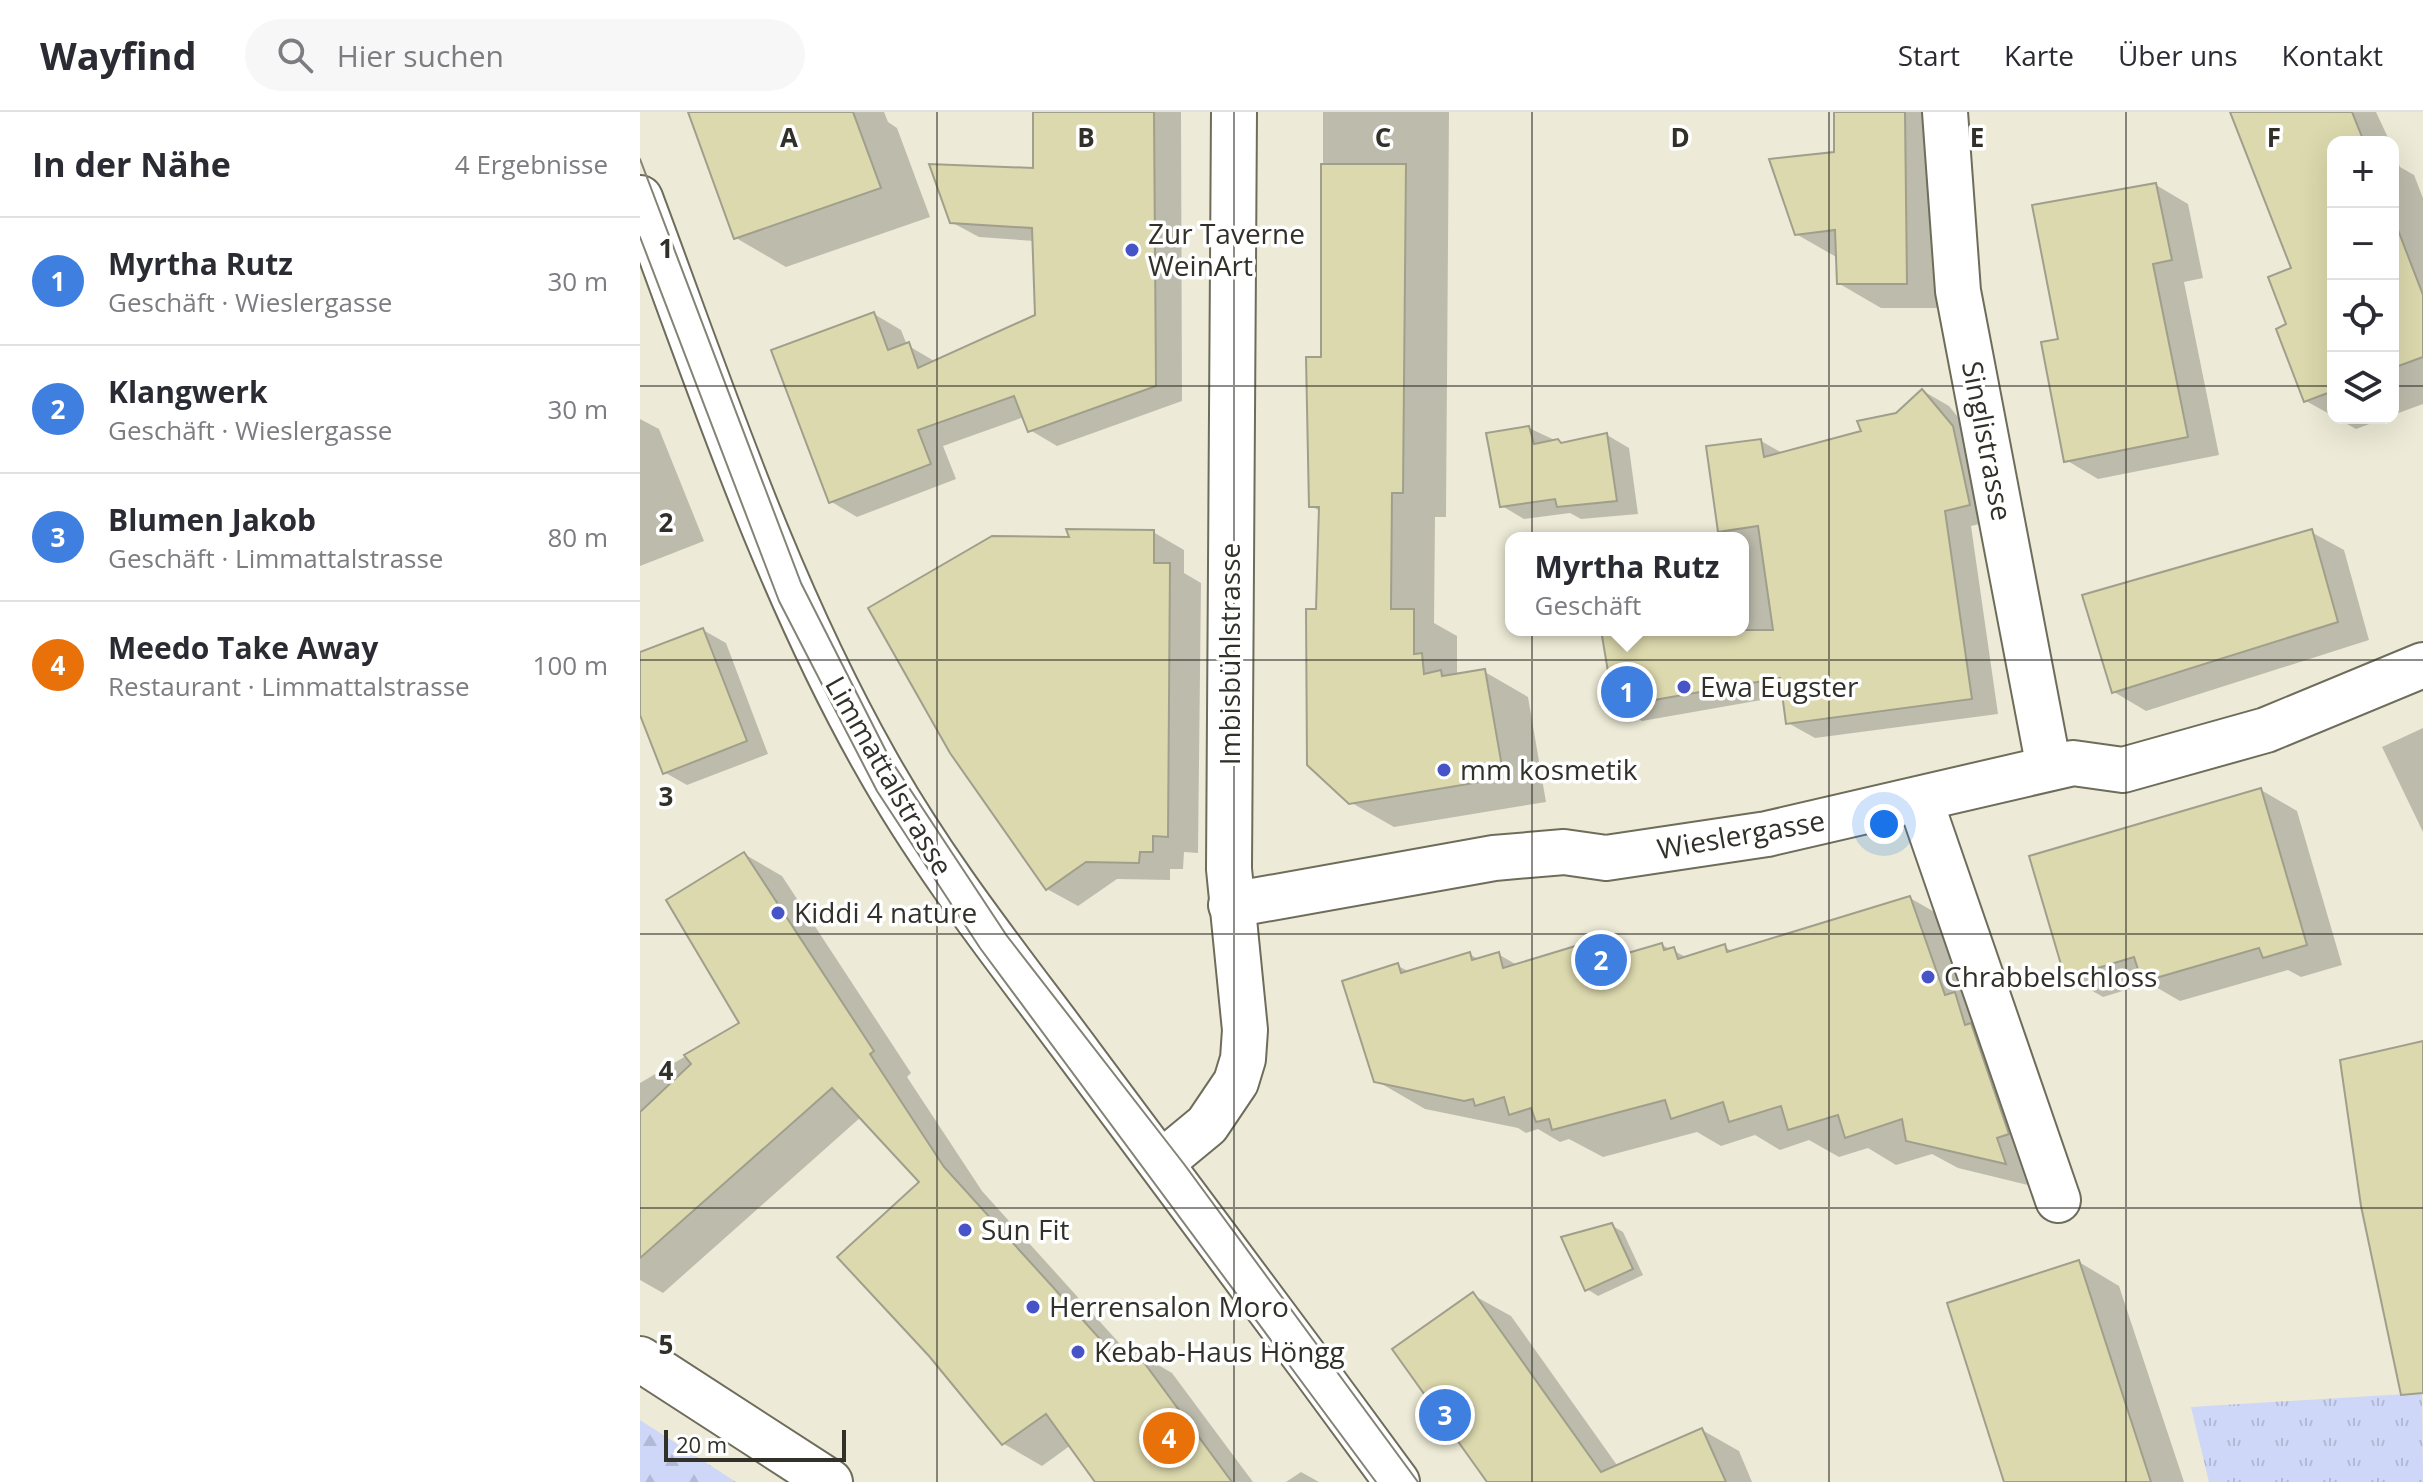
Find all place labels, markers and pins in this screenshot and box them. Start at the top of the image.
place label: Zur Taverne WeinArt [1148,214,1305,284]
marker: Zur Taverne WeinArt [1123,241,1141,259]
pin: 1 [1601,662,1653,722]
place label: Ewa Eugster [1700,667,1859,705]
marker: Ewa Eugster [1675,678,1693,696]
place label: mm kosmetik [1460,750,1638,788]
marker: mm kosmetik [1435,761,1453,779]
place label: Kiddi 4 nature [794,893,977,931]
marker: Kiddi 4 nature [769,904,787,922]
pin: 2 [1575,930,1627,990]
place label: Chrabbelschloss [1944,957,2157,995]
marker: Chrabbelschloss [1919,968,1937,986]
place label: Sun Fit [981,1210,1069,1248]
marker: Sun Fit [956,1221,974,1239]
place label: Herrensalon Moro [1049,1287,1289,1325]
marker: Herrensalon Moro [1024,1298,1042,1316]
place label: Kebab-Haus Höngg [1094,1332,1345,1370]
marker: Kebab-Haus Höngg [1069,1343,1087,1361]
pin: 3 [1419,1385,1471,1445]
pin: 4 [1143,1408,1195,1468]

